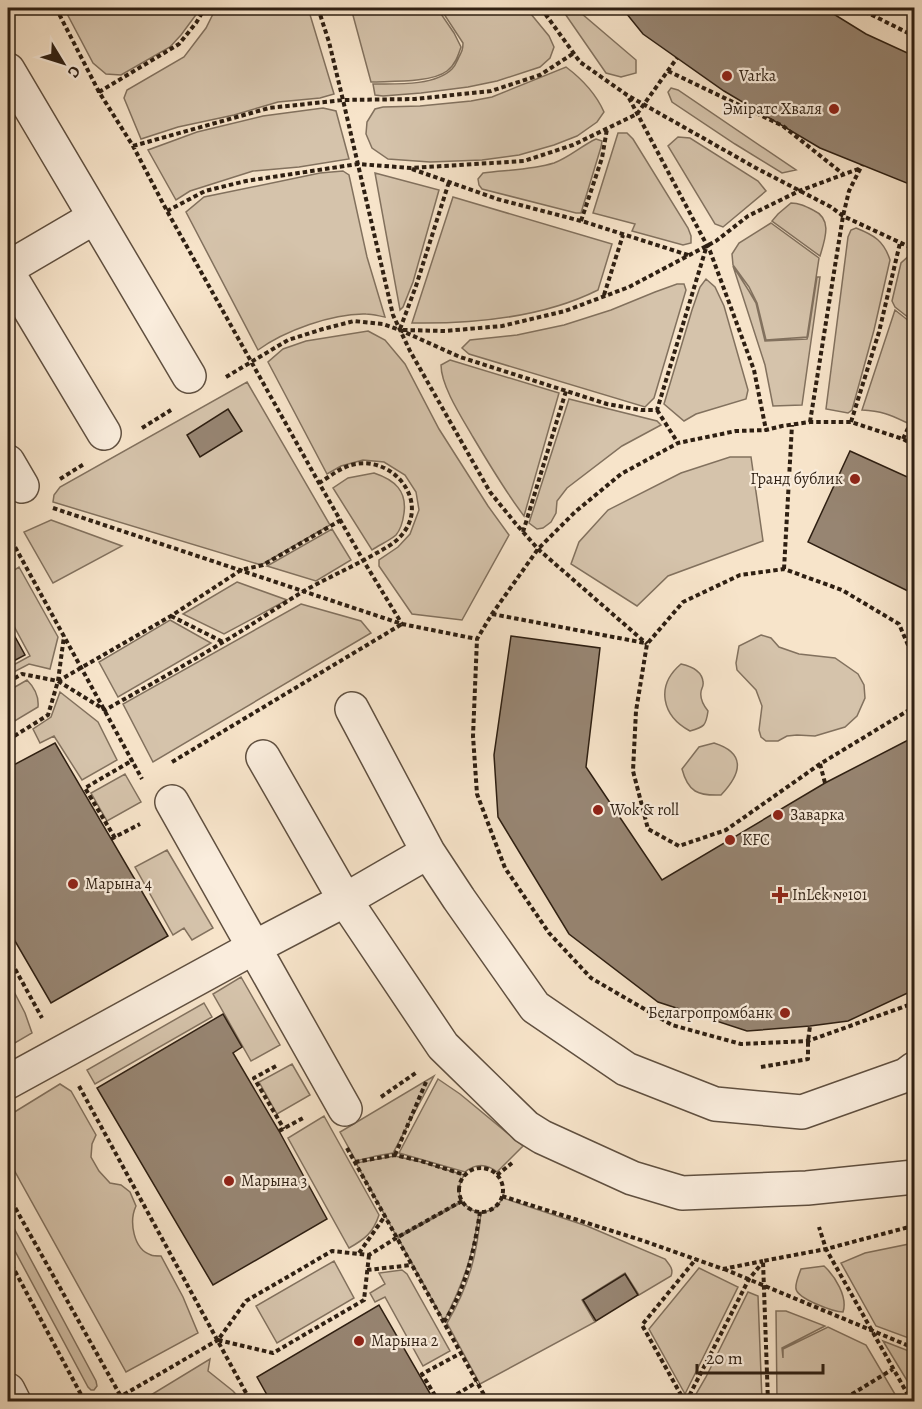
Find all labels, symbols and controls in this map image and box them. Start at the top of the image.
north arrow [33,33,93,93]
text: С [62,61,86,82]
place label: Varka [738,65,777,87]
marker: Varka [720,69,734,83]
place label: Эміратс Хваля [723,98,822,120]
marker: Эміратс Хваля [827,102,841,116]
place label: Гранд бублик [750,468,843,490]
marker: Гранд бублик [848,472,862,486]
place label: Wok & roll [609,799,679,821]
marker: Wok & roll [591,803,605,817]
place label: Заварка [790,804,845,826]
marker: Заварка [771,808,785,822]
place label: KFC [742,829,770,851]
marker: KFC [723,833,737,847]
place label: Марына 4 [85,873,152,895]
marker: Марына 4 [66,877,80,891]
place label: InLek №101 [792,884,868,906]
marker: InLek №101 [773,888,787,902]
place label: Белагропромбанк [648,1002,773,1024]
marker: Белагропромбанк [778,1006,792,1020]
place label: Марына 3 [241,1170,307,1192]
marker: Марына 3 [222,1174,236,1188]
place label: Марына 2 [371,1330,439,1352]
marker: Марына 2 [352,1334,366,1348]
scale bar [697,1337,823,1375]
text: 20 m [706,1346,743,1370]

